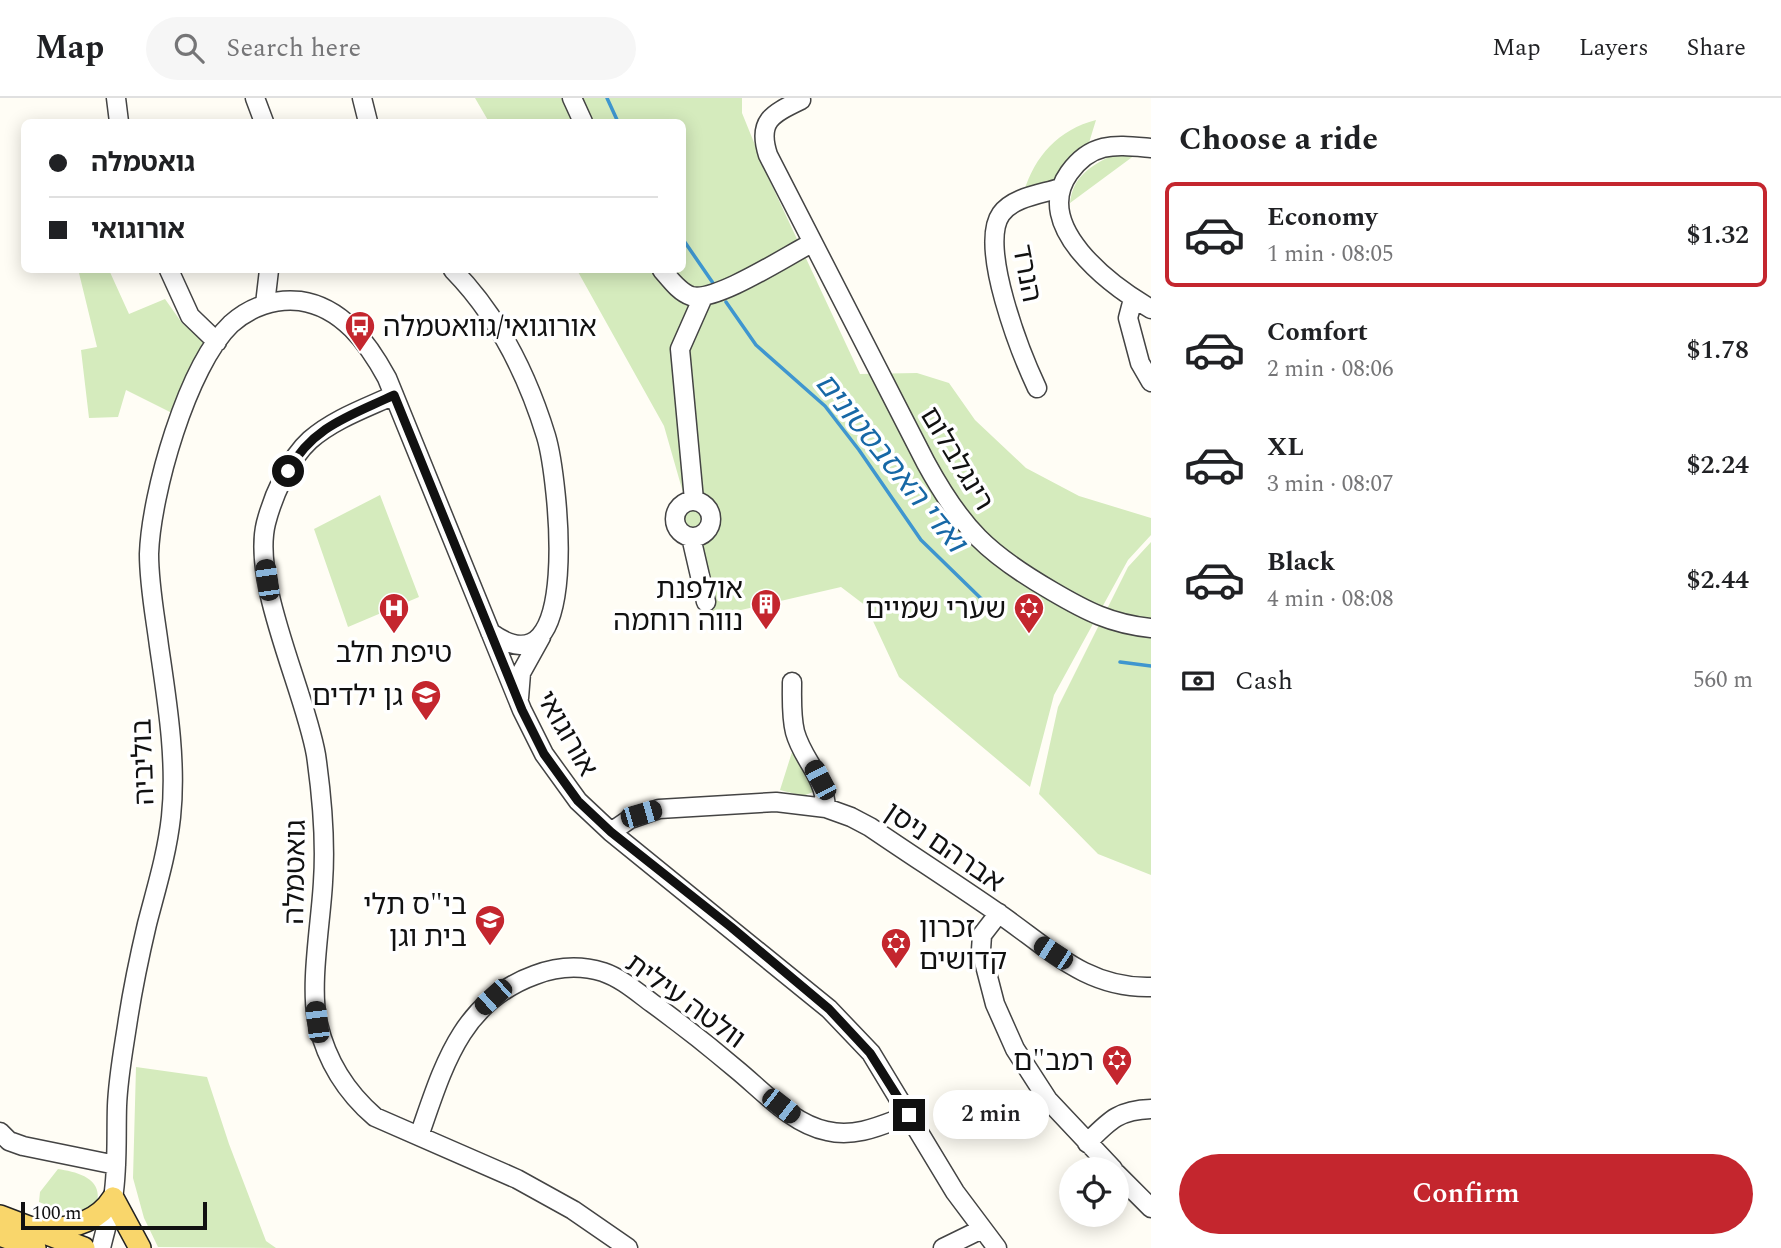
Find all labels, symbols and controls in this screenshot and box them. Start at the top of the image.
search box [146,17,636,80]
text: Map [35,23,104,73]
text: Search here [226,28,361,68]
icon: search [170,29,208,67]
text: Map [1492,30,1541,66]
text: Layers [1579,30,1649,66]
text: Share [1687,30,1746,66]
text: Choose a ride [1179,115,1378,164]
text: גואטמלה [91,143,195,183]
text: Economy [1267,197,1377,237]
icon: car [1183,203,1246,266]
text: אורוגואי [91,210,185,250]
text: $1.32 [1686,215,1749,255]
text: 1 min · 08:05 [1267,237,1394,272]
street label: הנרד [1000,241,1053,306]
place label: אורוגואי/גוואטמלה [383,306,597,349]
bus stop icon: אורוגואי/גוואטמלה [343,309,377,353]
text: Comfort [1267,312,1368,352]
icon: car [1183,318,1246,381]
text: $1.78 [1686,330,1749,370]
text: 2 min · 08:06 [1267,352,1394,387]
water label: ואדי האסבסטונים [803,363,979,565]
street label: רינגלבלום [909,398,1005,519]
text: XL [1267,427,1304,467]
icon: car [1183,433,1246,496]
text: $2.24 [1686,445,1749,485]
route start [272,455,304,487]
text: 3 min · 08:07 [1267,467,1394,502]
text: Black [1267,542,1335,582]
icon: car [1183,548,1246,611]
car [254,558,281,602]
text: $2.44 [1686,560,1749,600]
place label: אולפנת נווה רוחמה [613,568,743,643]
text: 4 min · 08:08 [1267,582,1394,617]
building icon: אולפנת נווה רוחמה [749,587,783,631]
place label: שערי שמיים [865,588,1006,631]
hospital icon: טיפת חלב [377,591,411,635]
synagogue icon: שערי שמיים [1012,591,1046,635]
place label: טיפת חלב [336,632,452,675]
text: Cash [1235,661,1293,701]
icon: cash [1179,662,1217,700]
text: 560 m [1693,663,1753,698]
place label: גן ילדים [312,675,403,718]
school or university icon: גן ילדים [409,678,443,722]
street label: אורוגואי [525,683,609,785]
street label: בוליביה [120,718,167,806]
car [801,757,840,803]
street label: אברהם ניסן [875,791,1013,903]
car [618,798,665,830]
street label: גואטמלה [273,819,318,925]
place label: בי"ס תלי בית וגן [363,884,467,959]
school or university icon: בי"ס תלי בית וגן [473,903,507,947]
place label: זכרון קדושים [919,907,1007,982]
synagogue icon: זכרון קדושים [879,926,913,970]
car [1030,933,1077,973]
street label: וולטה עילית [616,943,754,1060]
car [471,975,516,1019]
car [305,1000,330,1044]
place label: רמב"ם [1013,1040,1094,1083]
synagogue icon: רמב"ם [1100,1043,1134,1087]
car [758,1085,805,1127]
callout: 2 min [934,1090,1049,1140]
text: 2 min [961,1097,1021,1132]
route end [893,1099,925,1131]
button: Confirm [1179,1154,1753,1234]
map controls [1059,1157,1129,1227]
button: locate [1059,1157,1129,1227]
scale bar [21,1199,206,1231]
text: 100 m [32,1199,82,1228]

